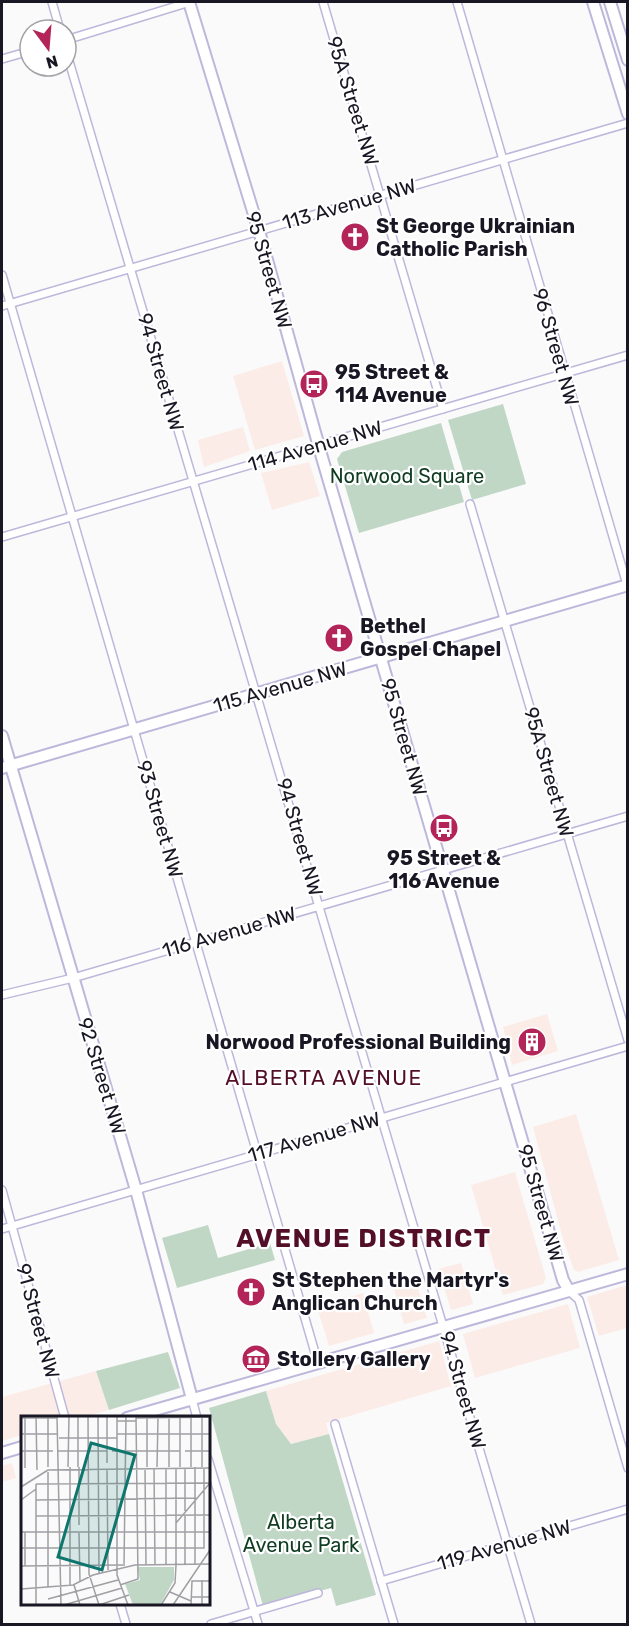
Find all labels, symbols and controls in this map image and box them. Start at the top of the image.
north arrow [18,18,78,78]
street label: 95A Street NW [322,33,384,169]
text: N [44,51,60,73]
street label: 113 Avenue NW [279,173,419,235]
street label: 95 Street NW [241,208,297,332]
place label: St George Ukrainian Catholic Parish [376,214,575,261]
church icon: St George Ukrainian Catholic Parish [339,221,371,253]
street label: 96 Street NW [528,285,584,409]
street label: 94 Street NW [133,310,189,434]
place label: 95 Street & 114 Avenue [335,360,449,407]
bus stop icon: 95 Street & 114 Avenue [298,368,330,400]
street label: 114 Avenue NW [245,415,385,477]
park label: Norwood Square [330,464,484,488]
place label: Bethel Gospel Chapel [360,614,501,661]
church icon: Bethel Gospel Chapel [323,622,355,654]
street label: 115 Avenue NW [210,656,350,718]
street label: 95 Street NW [376,675,432,799]
street label: 95A Street NW [519,704,579,840]
street label: 93 Street NW [132,757,188,881]
street label: 94 Street NW [272,775,328,899]
bus stop icon: 95 Street & 116 Avenue [428,812,460,844]
place label: 95 Street & 116 Avenue [387,846,501,893]
street label: 116 Avenue NW [159,901,299,963]
street label: 92 Street NW [73,1015,131,1137]
building icon: Norwood Professional Building [516,1026,548,1058]
place label: Norwood Professional Building [205,1030,511,1054]
district label: ALBERTA AVENUE [225,1065,423,1090]
street label: 117 Avenue NW [245,1107,383,1167]
street label: 95 Street NW [513,1141,569,1265]
district label: AVENUE DISTRICT [236,1223,492,1254]
street label: 91 Street NW [11,1261,65,1381]
place label: St Stephen the Martyr's Anglican Church [272,1268,509,1315]
church icon: St Stephen the Martyr's Anglican Church [235,1276,267,1308]
street label: 94 Street NW [435,1328,491,1452]
museum icon: Stollery Gallery [240,1343,272,1375]
place label: Stollery Gallery [277,1347,431,1371]
inset map [21,1416,210,1605]
park label: Alberta Avenue Park [243,1510,360,1557]
street label: 119 Avenue NW [434,1514,574,1576]

